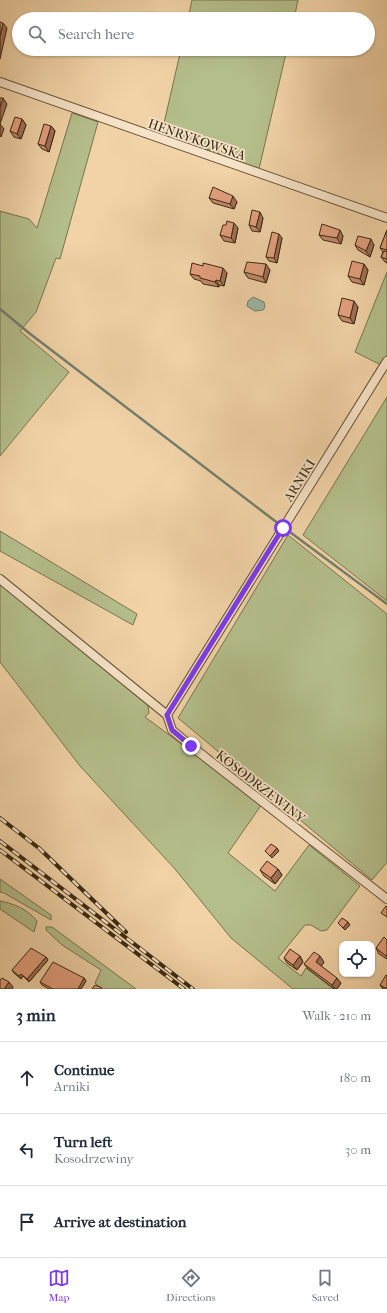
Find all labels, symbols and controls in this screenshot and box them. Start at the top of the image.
search box [12,12,375,56]
icon: search [26,23,48,45]
text: Search here [58,25,134,43]
street label: HENRYKOWSKA [146,116,248,163]
street label: ARNIKI [280,456,318,505]
route start [274,519,292,537]
route end [182,737,200,755]
street label: KOSODRZEWINY [213,747,309,826]
map controls [339,941,375,977]
button: locate [339,941,375,977]
text: 3 min [16,1005,56,1025]
text: Walk · 210 m [303,1008,371,1023]
text: Continue [54,1061,114,1079]
icon: ahead [16,1067,38,1089]
text: 180 m [339,1070,371,1085]
text: Arniki [54,1079,90,1094]
text: Turn left [54,1133,112,1151]
icon: left [16,1139,38,1161]
text: 30 m [345,1142,371,1157]
text: Kosodrzewiny [54,1151,133,1166]
icon: arrive [16,1211,38,1233]
text: Arrive at destination [54,1213,186,1231]
tab: Map [48,1267,70,1304]
tab: Directions [166,1267,216,1304]
tab: Saved [312,1267,339,1304]

